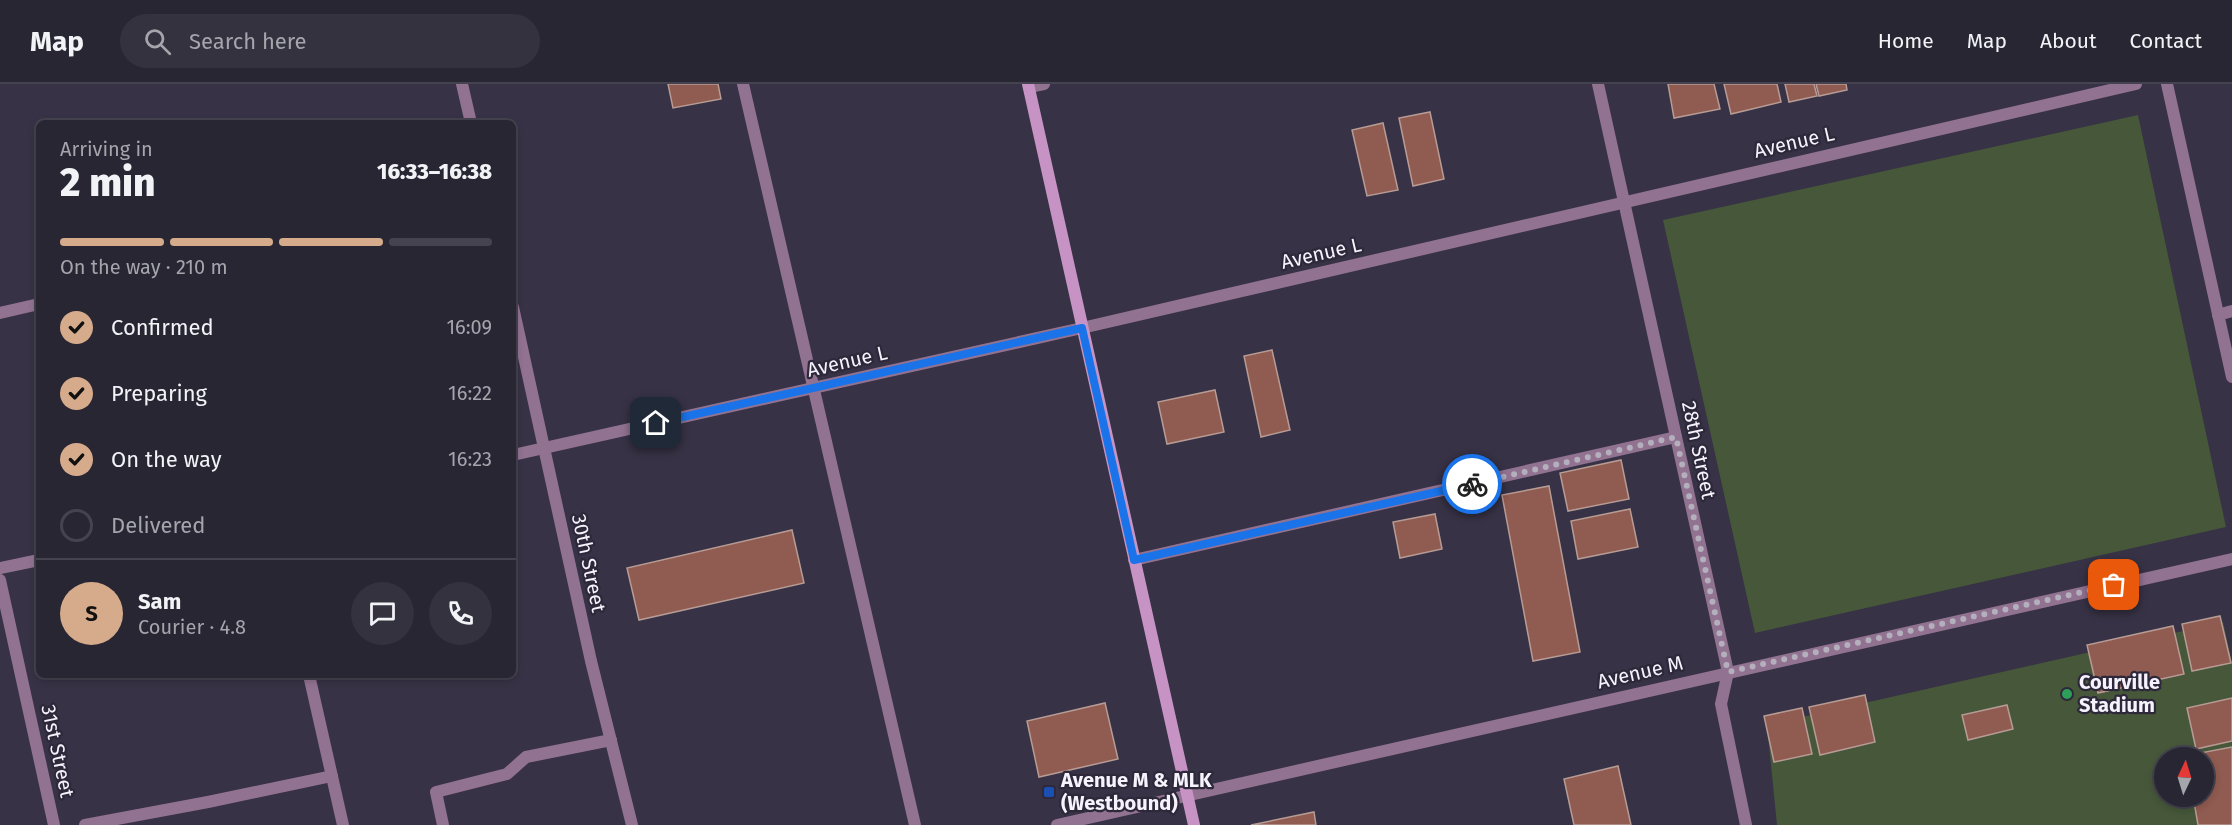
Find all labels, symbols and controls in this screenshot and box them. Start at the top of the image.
search box [120,14,540,68]
text: Map [30,25,84,58]
icon: search [141,25,174,58]
text: Search here [189,28,307,55]
text: Home [1878,28,1934,54]
text: Map [1967,28,2007,54]
text: About [2040,28,2097,54]
text: Contact [2130,28,2202,54]
street label: Avenue L [1752,121,1837,163]
text: Arriving in [60,137,153,161]
text: 16:33–16:38 [377,158,492,185]
text: 2 min [60,160,156,206]
street label: Avenue L [1279,232,1364,274]
text: On the way · 210 m [60,255,228,279]
icon: check [60,311,93,344]
text: Confirmed [111,314,214,341]
text: 16:09 [446,315,492,339]
street label: Avenue L [805,340,890,382]
icon: check [60,377,93,410]
text: Preparing [111,380,207,407]
text: 16:22 [448,381,492,405]
pin [630,397,681,448]
street label: 28th Street [1677,399,1721,502]
icon: home [639,406,672,439]
icon: check [60,443,93,476]
text: On the way [111,446,222,473]
text: 16:23 [448,447,492,471]
courier [1442,454,1502,514]
icon: bike [1456,468,1489,501]
text: Delivered [111,512,206,539]
street label: 30th Street [567,512,611,615]
pin [2088,559,2139,610]
icon: bag [2097,568,2130,601]
button: chat [351,582,414,645]
button: phone [429,582,492,645]
text: Sam [138,588,181,615]
text: S [85,600,98,627]
text: Courier · 4.8 [138,615,246,639]
street label: Avenue M [1595,650,1685,694]
place label: Courville Stadium [2079,670,2160,717]
marker: Courville Stadium [2060,687,2074,701]
street label: 31st Street [36,702,80,800]
north arrow [2154,747,2214,807]
map controls [2154,747,2214,807]
place label: Avenue M & MLK (Westbound) [1060,768,1212,815]
marker: Avenue M & MLK (Westbound) [1042,785,1056,799]

